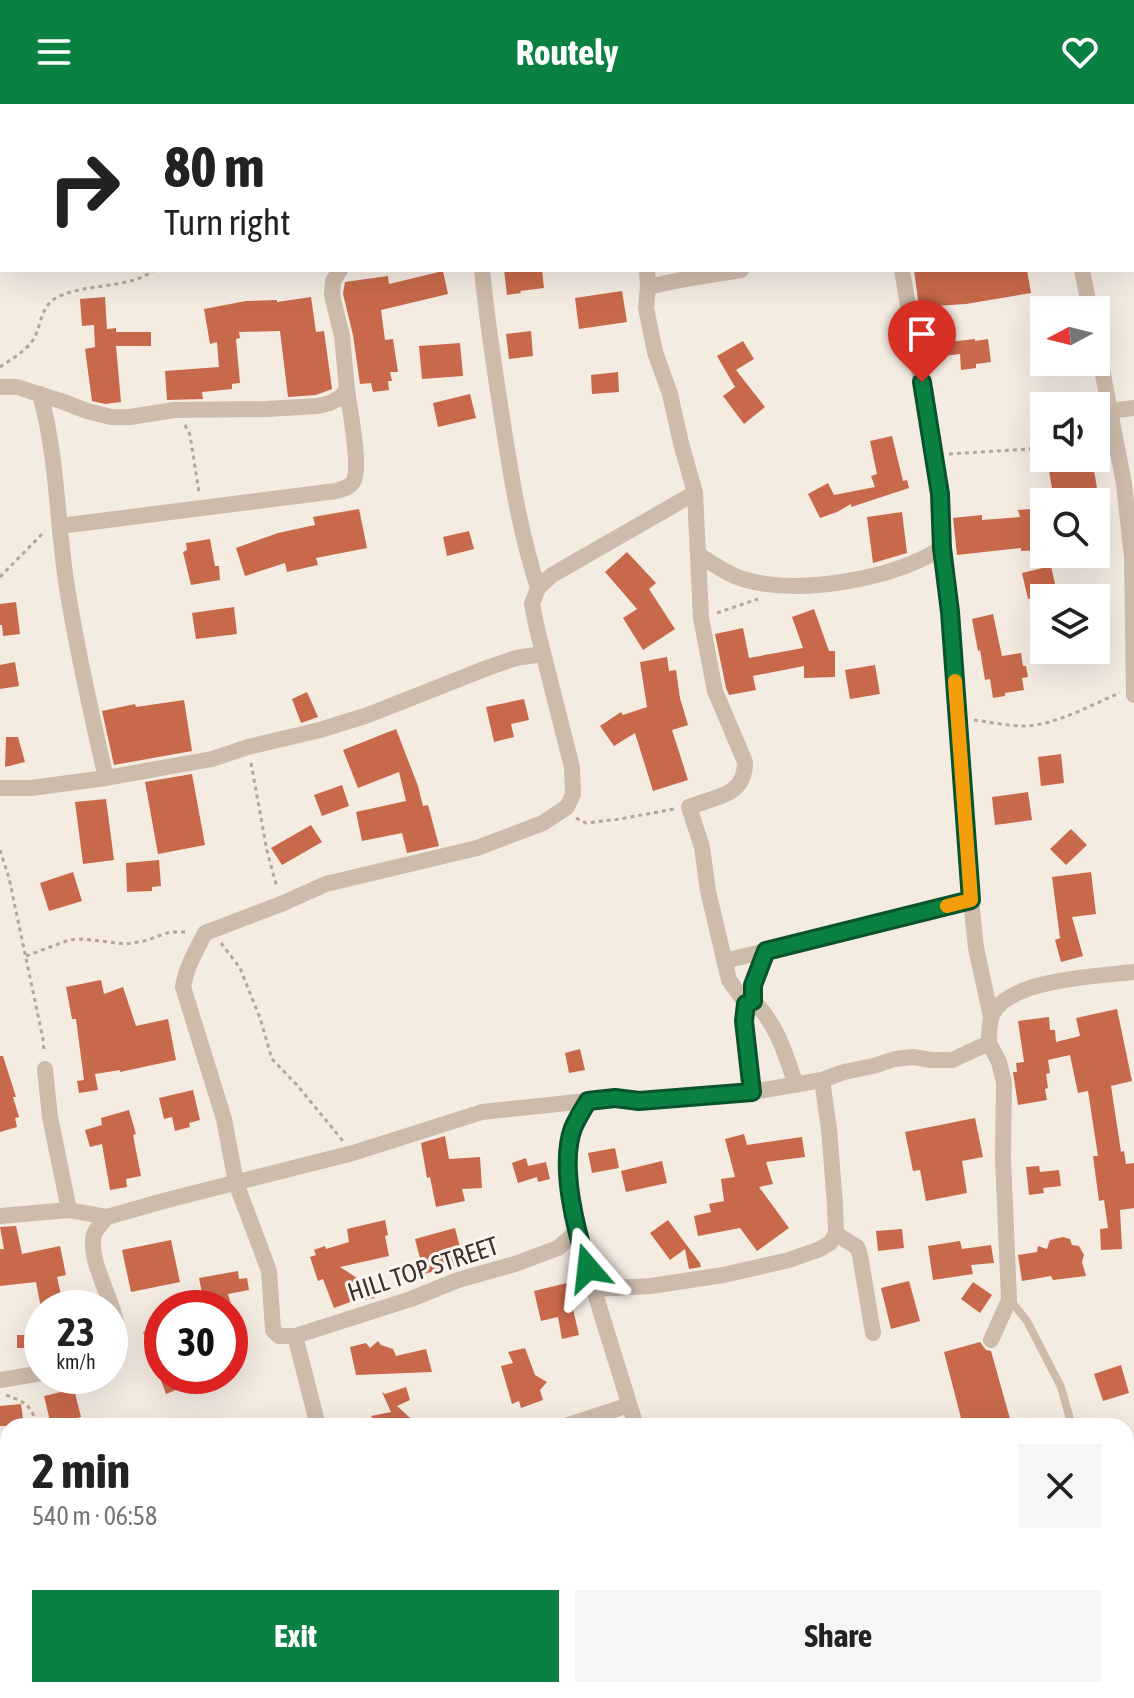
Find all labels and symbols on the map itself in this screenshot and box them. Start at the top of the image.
north arrow [1030,296,1110,376]
pin [888,300,956,382]
position arrow [546,1226,630,1310]
street label: HILL TOP STREET [344,1230,503,1307]
speed limit sign: 30 [144,1290,248,1394]

